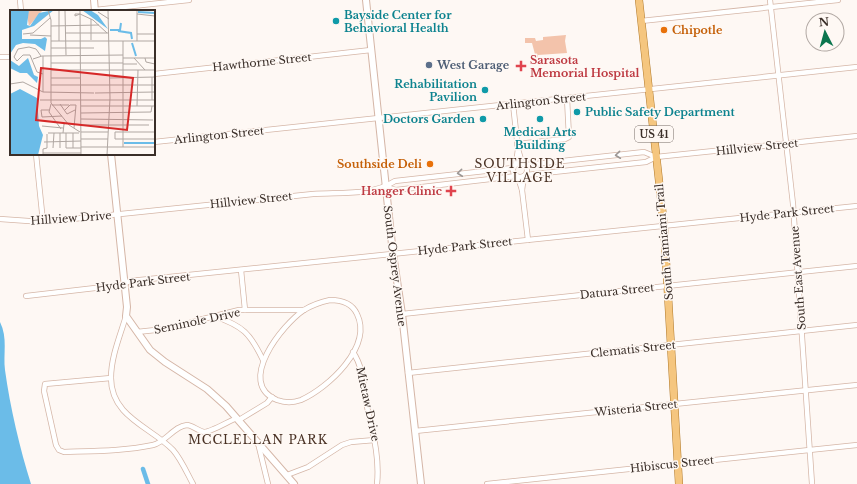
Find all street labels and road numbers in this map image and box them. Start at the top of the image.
street label: Hawthorne Street [212,50,313,74]
street label: Arlington Street [494,89,588,113]
street label: Arlington Street [172,123,266,147]
road number: US 41 [635,126,673,142]
street label: Hillview Street [715,136,800,158]
street label: South Tamiami Trail [652,183,676,301]
street label: Hillview Street [209,189,294,211]
street label: Hyde Park Street [739,201,836,225]
street label: South Osprey Avenue [381,205,409,327]
street label: Hillview Drive [30,208,112,228]
street label: South East Avenue [787,225,809,331]
street label: Hyde Park Street [417,234,514,258]
street label: Hyde Park Street [95,269,192,295]
street label: Datura Street [579,280,656,302]
street label: Seminole Drive [152,305,242,337]
street label: Clematis Street [590,337,677,360]
street label: Mietaw Drive [353,365,383,443]
street label: Wisteria Street [593,397,679,419]
street label: Hibiscus Street [629,453,716,475]

